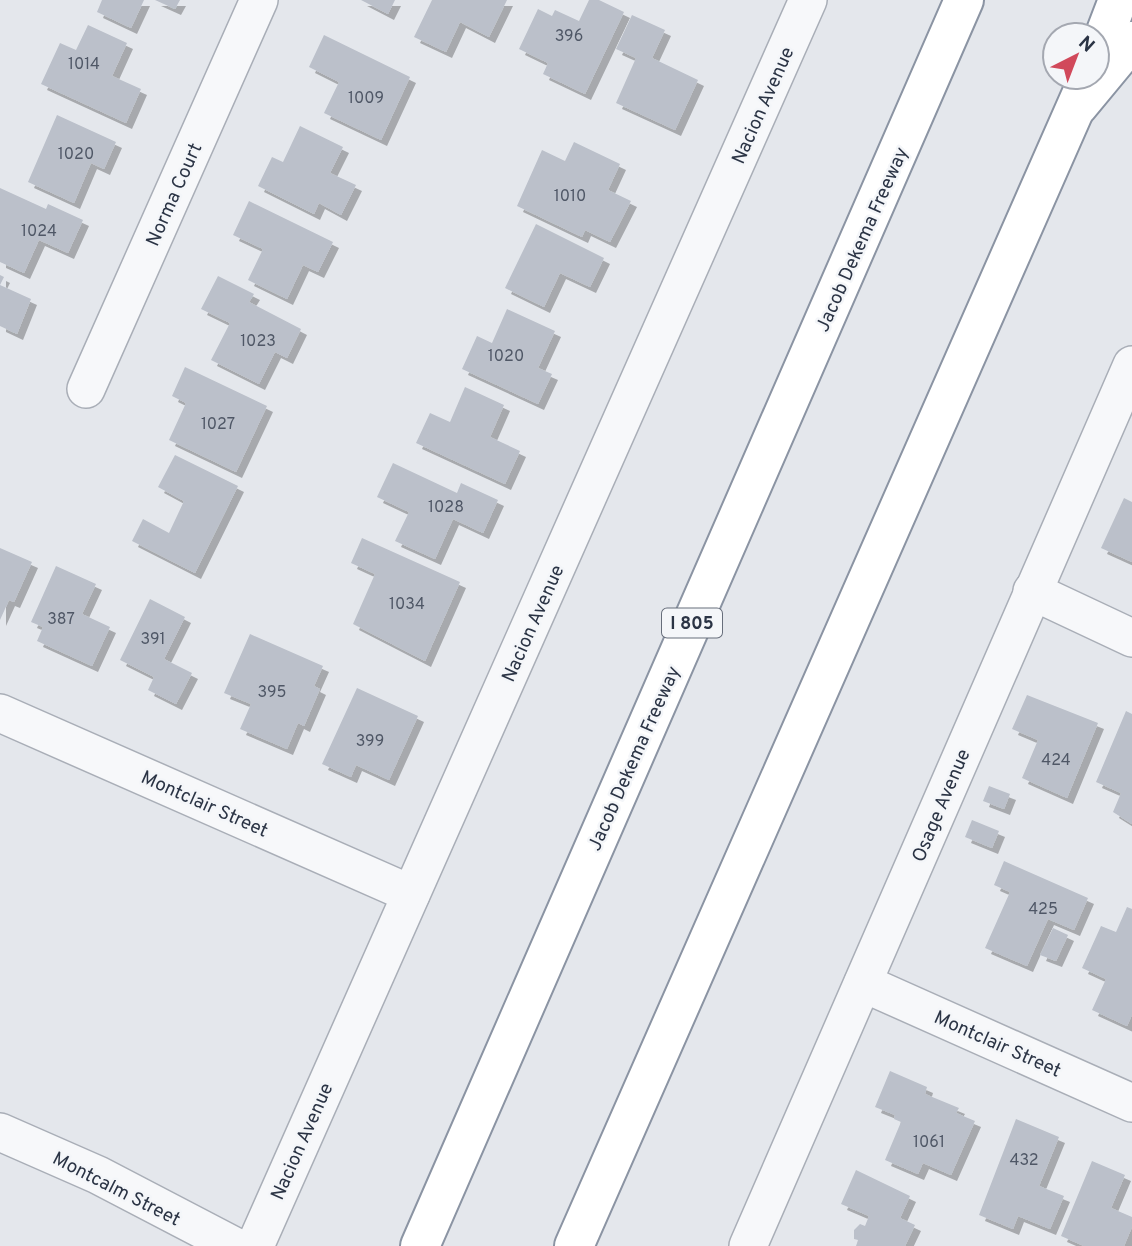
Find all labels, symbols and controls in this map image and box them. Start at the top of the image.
north arrow [1041,21,1111,91]
house number: 396 [555,27,583,47]
text: N [1073,31,1099,58]
street label: Nacion Avenue [727,43,800,168]
house number: 1014 [68,55,100,75]
house number: 1009 [348,89,384,109]
street label: Norma Court [141,139,208,250]
street label: Jacob Dekema Freeway [811,144,914,336]
house number: 1020 [58,145,94,165]
house number: 1010 [554,187,586,207]
house number: 1024 [21,222,57,242]
house number: 1023 [240,332,276,352]
house number: 1020 [488,347,524,367]
house number: 1027 [201,415,235,435]
house number: 1028 [428,498,464,518]
street label: Nacion Avenue [497,561,570,686]
house number: 1034 [389,595,425,615]
road number: I 805 [662,608,722,638]
house number: 387 [47,610,75,630]
house number: 391 [141,630,165,650]
street label: Jacob Dekema Freeway [583,663,686,855]
house number: 395 [258,683,286,703]
house number: 399 [356,732,384,752]
street label: Osage Avenue [907,746,976,866]
house number: 424 [1041,751,1071,771]
street label: Montclair Street [137,766,272,844]
house number: 425 [1028,900,1058,920]
street label: Montclair Street [930,1006,1065,1084]
street label: Nacion Avenue [266,1079,339,1204]
house number: 1061 [913,1133,945,1153]
street label: Montcalm Street [48,1147,184,1232]
house number: 432 [1009,1151,1039,1171]

